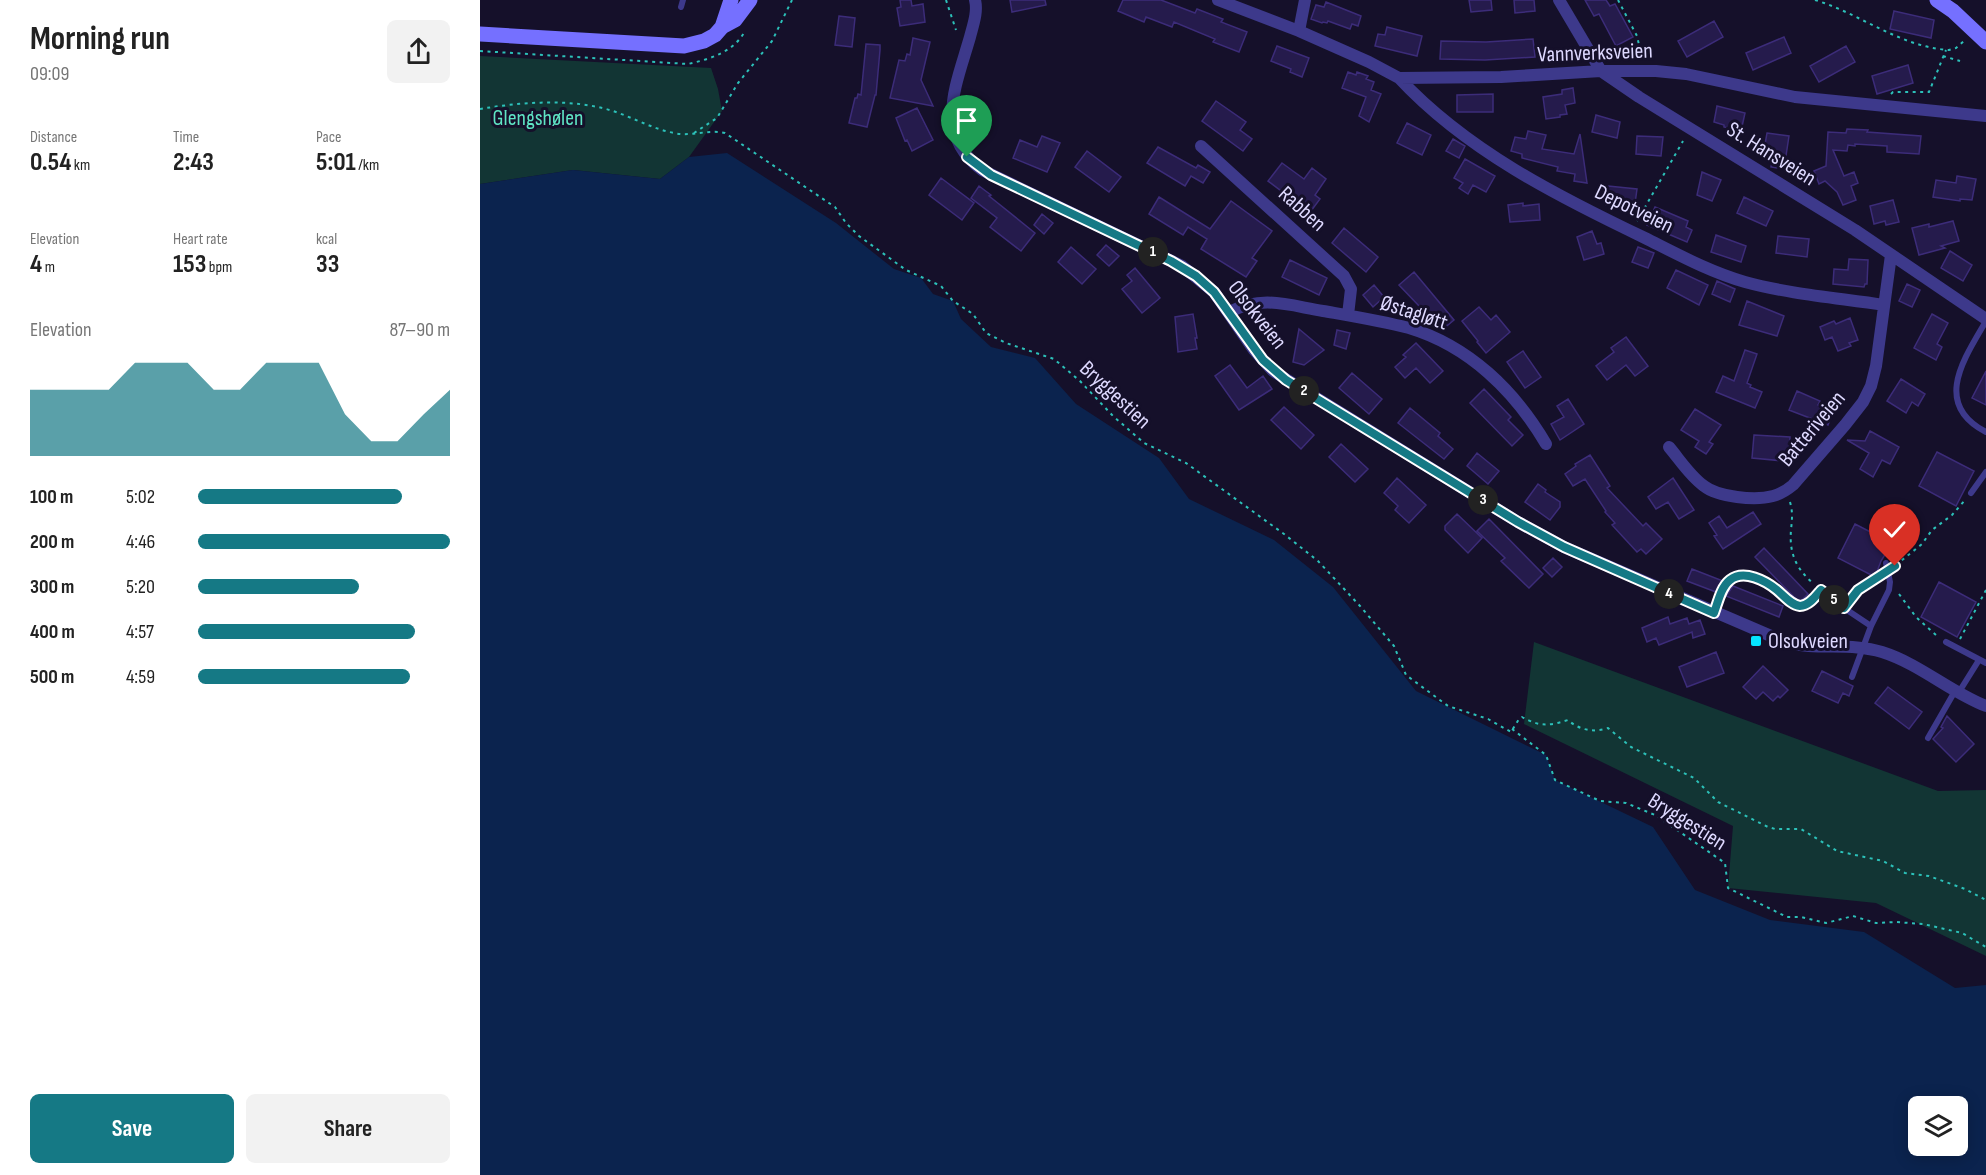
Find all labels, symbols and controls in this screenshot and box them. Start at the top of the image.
text: Morning run [30,19,170,59]
button: share [387,20,450,83]
street label: Vannverksveien [1537,37,1653,69]
text: 09:09 [30,62,69,86]
pin [941,95,992,157]
icon: arrive [950,104,983,137]
park label: Glengshølen [493,105,583,132]
street label: St. Hansveien [1721,116,1821,192]
text: Distance [30,128,77,147]
text: Time [173,128,199,147]
text: Pace [316,128,341,147]
text: 0.54 [30,147,71,178]
text: 2:43 [173,147,214,178]
text: 5:01 [316,147,356,178]
text: km [71,156,90,175]
text: /km [356,156,379,175]
street label: Depotveien [1590,178,1678,240]
street label: Rabben [1273,181,1331,237]
text: Elevation [30,230,79,249]
text: Heart rate [173,230,228,249]
text: kcal [316,230,337,249]
pin: 1 [1138,237,1168,267]
text: 1 [1150,242,1156,261]
text: 4 [30,249,42,280]
text: 153 [173,249,206,280]
text: 33 [316,249,339,280]
text: m [42,258,55,277]
text: bpm [206,258,232,277]
street label: Olsokveien [1222,275,1292,355]
street label: Østagløtt [1377,289,1451,337]
text: Elevation [30,318,92,342]
text: 87–90 m [389,318,450,342]
street label: Bryggestien [1074,355,1156,435]
pin: 2 [1289,376,1319,406]
text: 2 [1300,381,1308,400]
street label: Batteriveien [1773,386,1851,472]
text: 100 m [30,485,73,509]
text: 5:02 [126,485,155,509]
pin: 3 [1468,485,1498,515]
text: 3 [1479,490,1487,509]
pin [1869,504,1920,566]
icon: check [1878,513,1911,546]
text: 200 m [30,530,74,554]
text: 4:46 [126,530,155,554]
text: 300 m [30,575,74,599]
text: 5:20 [126,575,155,599]
pin: 4 [1654,579,1684,609]
text: 4 [1665,584,1673,603]
pin: 5 [1819,585,1849,615]
text: 5 [1830,590,1838,609]
text: 400 m [30,620,75,644]
text: 4:57 [126,620,154,644]
place label: Olsokveien [1768,628,1848,655]
marker: Olsokveien [1749,634,1763,648]
text: 500 m [30,665,74,689]
text: 4:59 [126,665,155,689]
street label: Bryggestien [1643,787,1731,857]
button: Save [30,1094,234,1163]
button: Share [246,1094,450,1163]
map controls [1908,1096,1968,1156]
button: layers [1908,1096,1968,1156]

